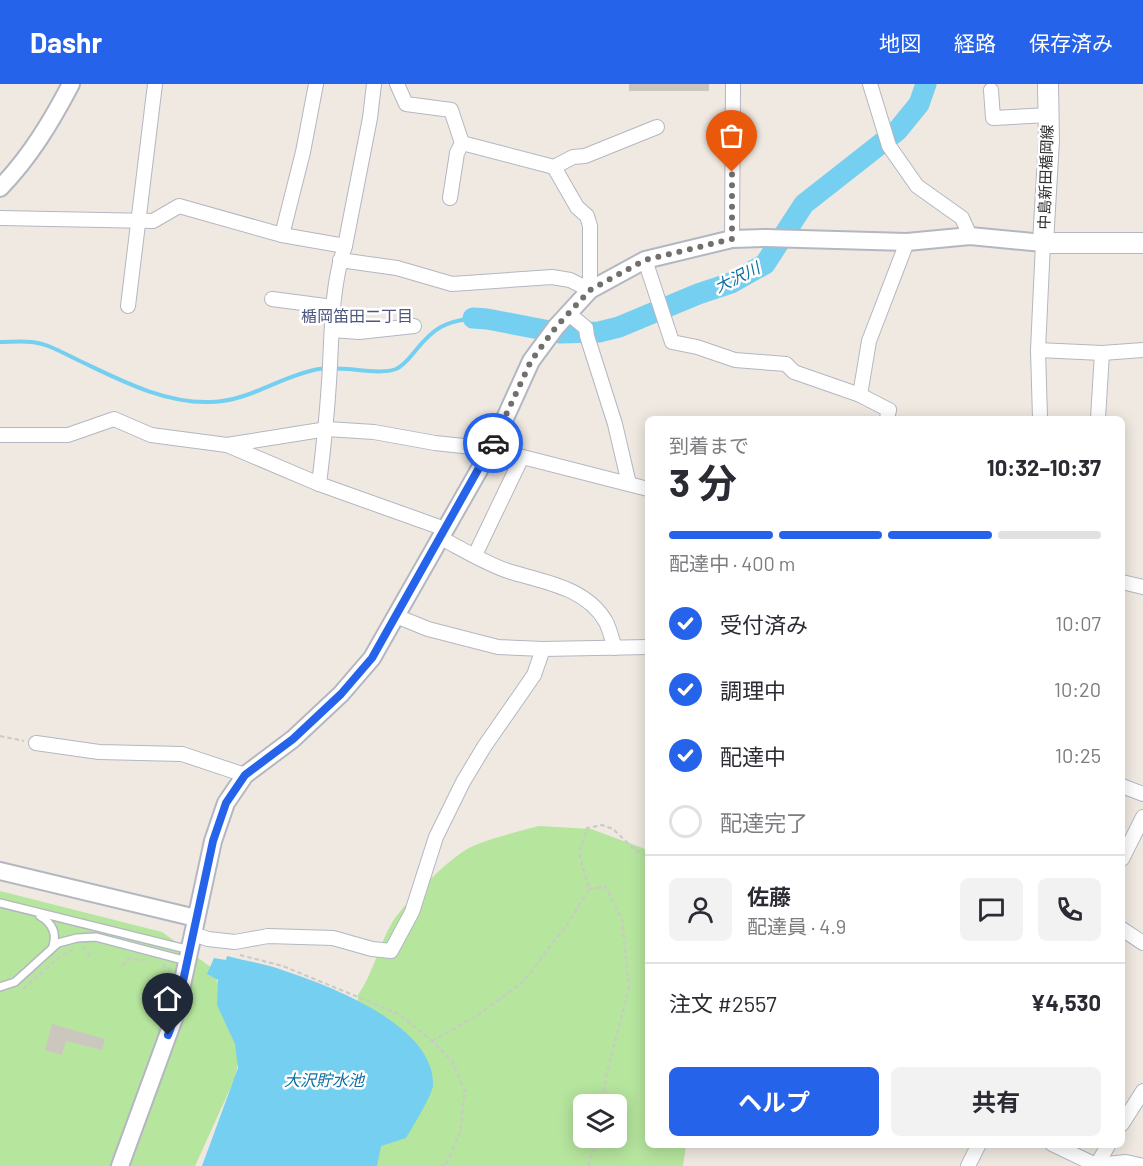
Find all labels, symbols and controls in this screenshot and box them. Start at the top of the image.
text: Dashr [30,25,102,59]
text: 地図 [879,30,921,55]
text: 経路 [954,30,996,55]
text: 保存済み [1029,30,1113,55]
pin [706,110,757,172]
icon: bag [715,119,748,152]
street label: 中島新田楯岡線 [1034,124,1056,230]
water label: 大沢川 [711,257,764,296]
district label: 楯岡笛田二丁目 [301,306,413,325]
courier [463,413,523,473]
icon: car [477,427,510,460]
text: 到着まで [669,433,749,457]
text: 10:32–10:37 [987,454,1101,480]
text: 3 分 [669,458,737,505]
text: 配達中 · 400 m [669,551,795,575]
icon: check [669,607,702,640]
text: 受付済み [720,611,808,637]
text: 10:07 [1055,611,1101,635]
icon: check [669,673,702,706]
text: 調理中 [720,677,786,703]
text: 10:20 [1054,677,1101,701]
icon: check [669,739,702,772]
text: 配達中 [720,743,786,769]
text: 10:25 [1055,743,1101,767]
text: 配達完了 [720,809,808,835]
button: person [669,878,732,941]
button: chat [960,878,1023,941]
button: phone [1038,878,1101,941]
text: 佐藤 [747,883,791,909]
text: 配達員 · 4.9 [747,914,846,938]
pin [142,973,193,1035]
icon: home [151,982,184,1015]
text: ¥4,530 [1030,989,1101,1015]
text: 注文 #2557 [669,990,777,1016]
button: ヘルプ [669,1067,879,1136]
button: 共有 [891,1067,1101,1136]
water label: 大沢貯水池 [284,1070,366,1089]
map controls [573,1094,627,1148]
button: layers [573,1094,627,1148]

